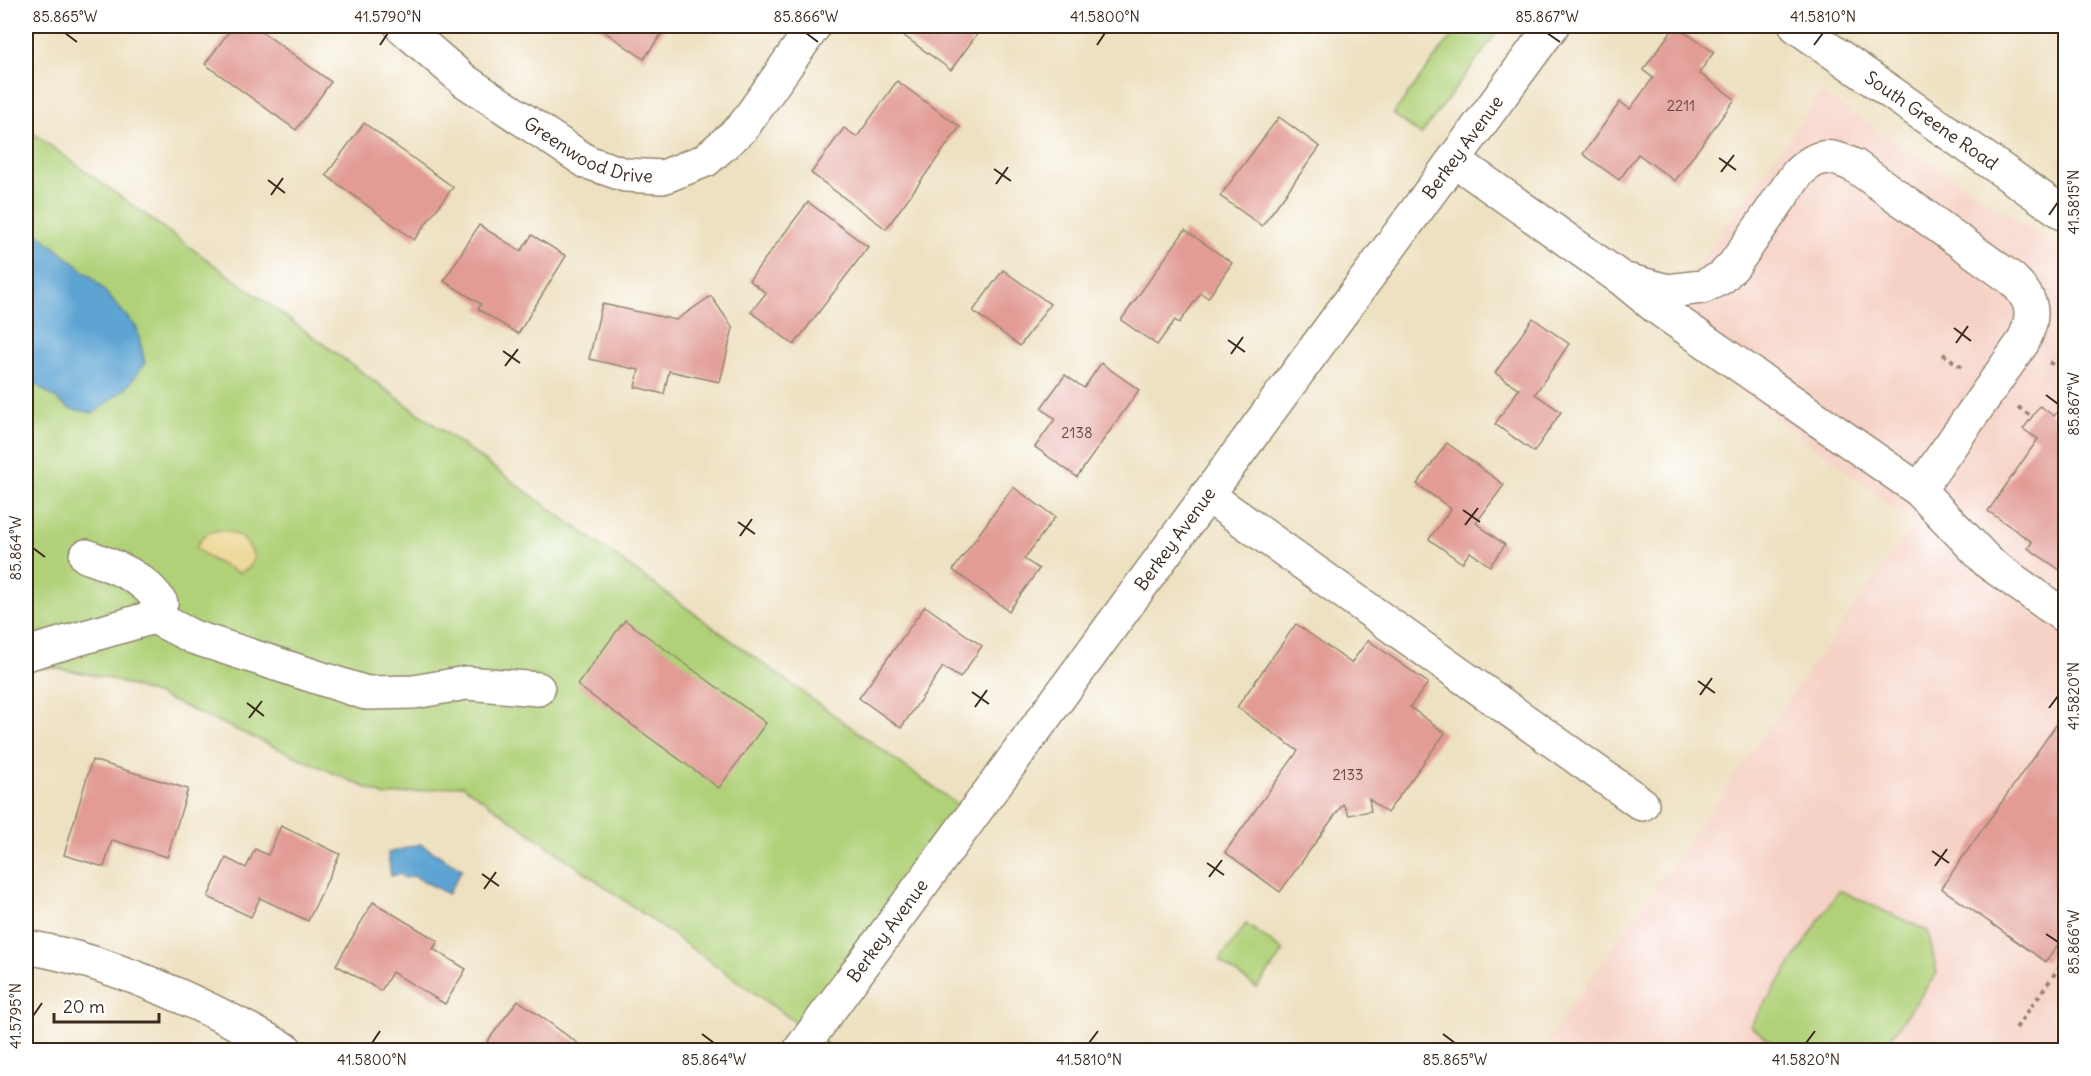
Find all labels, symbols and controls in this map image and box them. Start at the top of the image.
text: 85.865°W [33,7,98,26]
text: 41.5790°N [354,7,422,26]
text: 85.866°W [774,7,839,26]
text: 41.5800°N [1070,7,1140,26]
text: 85.867°W [1515,7,1579,26]
text: 41.5810°N [1790,7,1856,26]
street label: South Greene Road [1860,66,2003,175]
street label: Berkey Avenue [1417,91,1508,203]
house number: 2211 [1667,96,1695,115]
street label: Greenwood Drive [520,111,653,187]
text: 41.5815°N [2064,170,2083,234]
text: 85.867°W [2064,372,2083,436]
house number: 2138 [1061,423,1093,442]
street label: Berkey Avenue [1129,483,1220,595]
text: 85.864°W [6,515,25,580]
text: 41.5820°N [2064,662,2083,730]
house number: 2133 [1332,765,1364,784]
street label: Berkey Avenue [842,874,933,987]
text: 85.866°W [2064,909,2083,974]
text: 41.5795°N [6,983,25,1049]
scale bar [54,986,159,1024]
text: 20 m [63,995,105,1018]
text: 41.5800°N [337,1050,407,1069]
text: 85.864°W [682,1050,747,1069]
text: 41.5810°N [1056,1050,1122,1069]
text: 85.865°W [1423,1050,1488,1069]
text: 41.5820°N [1772,1050,1840,1069]

